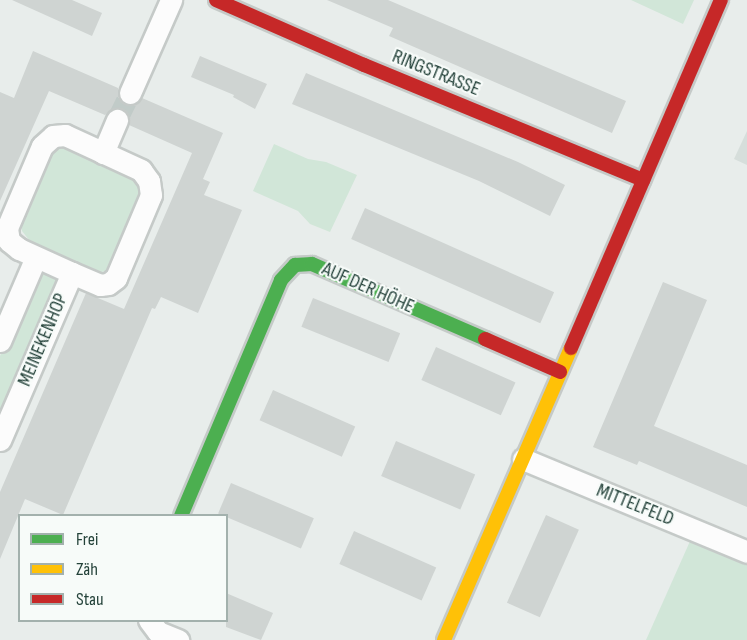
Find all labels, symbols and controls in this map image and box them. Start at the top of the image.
street label: RINGSTRASSE [389,45,483,101]
street label: AUF DER HÖHE [318,257,418,319]
street label: MEINEKENHOP [13,290,73,390]
street label: MITTELFELD [593,479,677,531]
legend [18,514,228,622]
text: Frei [76,529,98,550]
text: Zäh [76,559,98,580]
text: Stau [76,589,104,610]

